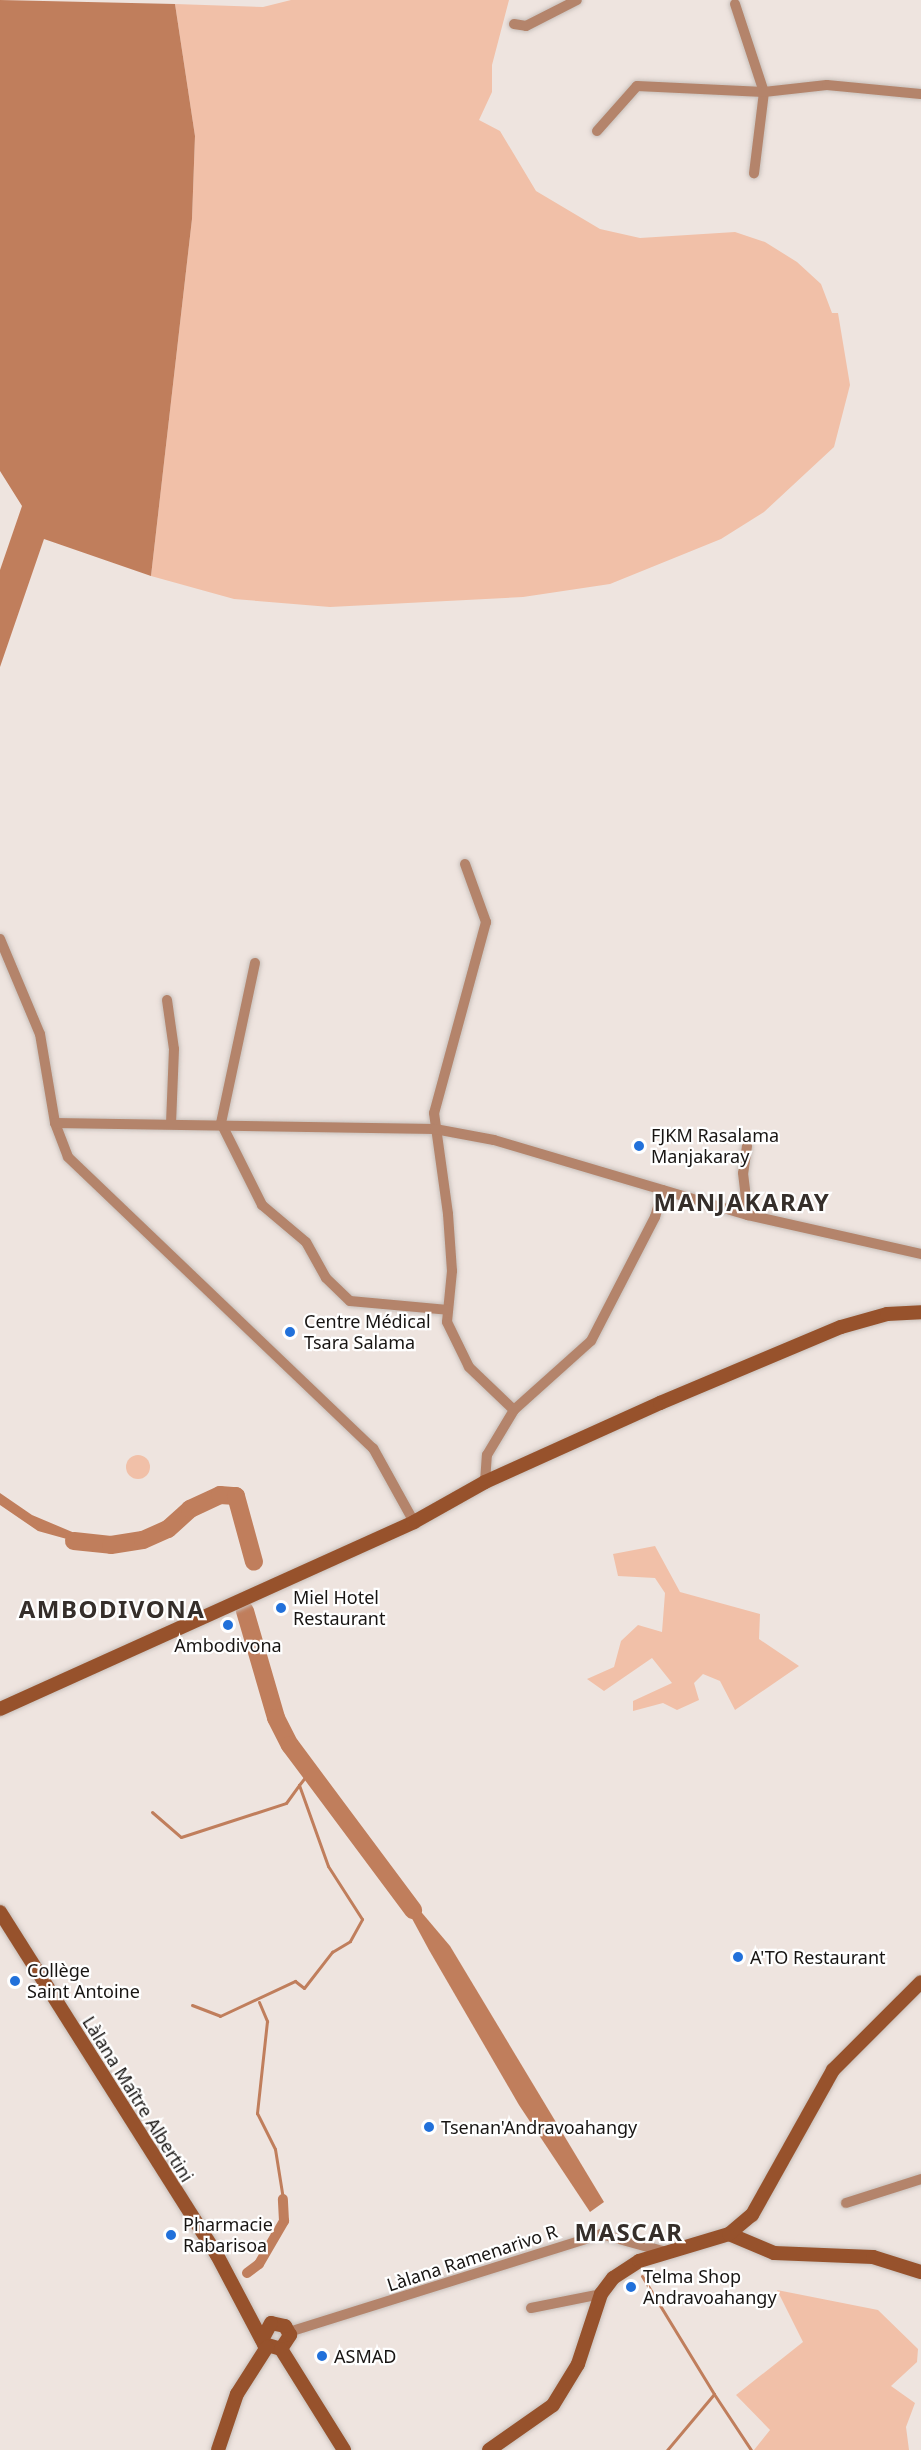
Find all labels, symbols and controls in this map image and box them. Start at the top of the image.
place label: FJKM Rasalama Manjakaray [651,1125,779,1168]
marker: FJKM Rasalama Manjakaray [632,1139,646,1153]
district label: MANJAKARAY [654,1188,830,1216]
place label: Centre Médical Tsara Salama [304,1311,431,1354]
marker: Centre Médical Tsara Salama [281,1323,299,1341]
place label: Miel Hotel Restaurant [293,1587,385,1630]
district label: AMBODIVONA [19,1595,205,1623]
marker: Miel Hotel Restaurant [274,1601,288,1615]
marker: Ambodivona [221,1618,235,1632]
place label: Ambodivona [174,1634,282,1656]
place label: A'TO Restaurant [750,1946,886,1968]
marker: A'TO Restaurant [731,1950,745,1964]
place label: Collège Saint Antoine [27,1960,140,2002]
marker: Collège Saint Antoine [8,1974,22,1988]
street label: Làlana Maître Albertini [78,2012,198,2186]
place label: Tsenan'Andravoahangy [441,2116,637,2138]
marker: Tsenan'Andravoahangy [422,2120,436,2134]
place label: Pharmacie Rabarisoa [183,2214,273,2256]
district label: MASCAR [574,2218,684,2246]
street label: Làlana Ramenarivo R [384,2220,560,2296]
marker: Pharmacie Rabarisoa [164,2228,178,2242]
place label: Telma Shop Andravoahangy [643,2266,777,2308]
marker: Telma Shop Andravoahangy [624,2280,638,2294]
place label: ASMAD [334,2345,396,2367]
marker: ASMAD [315,2349,329,2363]

